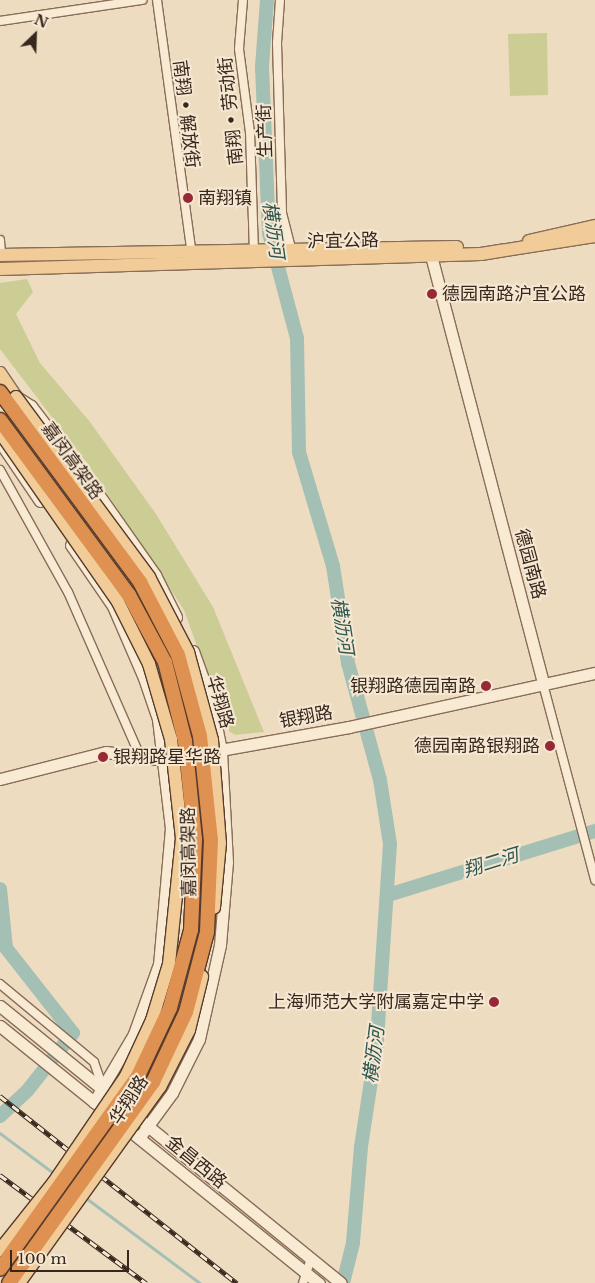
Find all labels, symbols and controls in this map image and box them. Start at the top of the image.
north arrow [10,10,60,60]
text: N [31,10,51,32]
street label: 南翔 • 劳动街 [215,56,247,166]
street label: 南翔 • 解放街 [169,59,203,169]
street label: 生产街 [253,104,277,158]
place label: 南翔镇 [198,187,252,209]
marker: 南翔镇 [182,192,194,204]
water label: 横沥河 [258,200,288,260]
street label: 沪宜公路 [307,230,379,252]
place label: 德园南路沪宜公路 [442,283,586,305]
marker: 德园南路沪宜公路 [426,288,438,300]
street label: 嘉闵高架路 [37,418,107,504]
street label: 德园南路 [510,526,550,602]
water label: 横沥河 [326,596,358,656]
street label: 华翔路 [202,673,238,731]
place label: 银翔路德园南路 [350,675,476,697]
marker: 银翔路德园南路 [480,680,492,692]
street label: 银翔路 [278,702,334,732]
place label: 德园南路银翔路 [414,735,540,757]
marker: 德园南路银翔路 [544,740,556,752]
place label: 银翔路星华路 [113,746,221,768]
marker: 银翔路星华路 [97,751,109,763]
street label: 嘉闵高架路 [177,807,201,897]
water label: 翔二河 [460,844,522,882]
place label: 上海师范大学附属嘉定中学 [268,991,484,1013]
marker: 上海师范大学附属嘉定中学 [488,996,500,1008]
water label: 横沥河 [359,1025,389,1085]
street label: 华翔路 [105,1071,153,1129]
street label: 金昌西路 [161,1131,231,1193]
scale bar [12,1240,131,1272]
text: 100 m [18,1249,67,1268]

